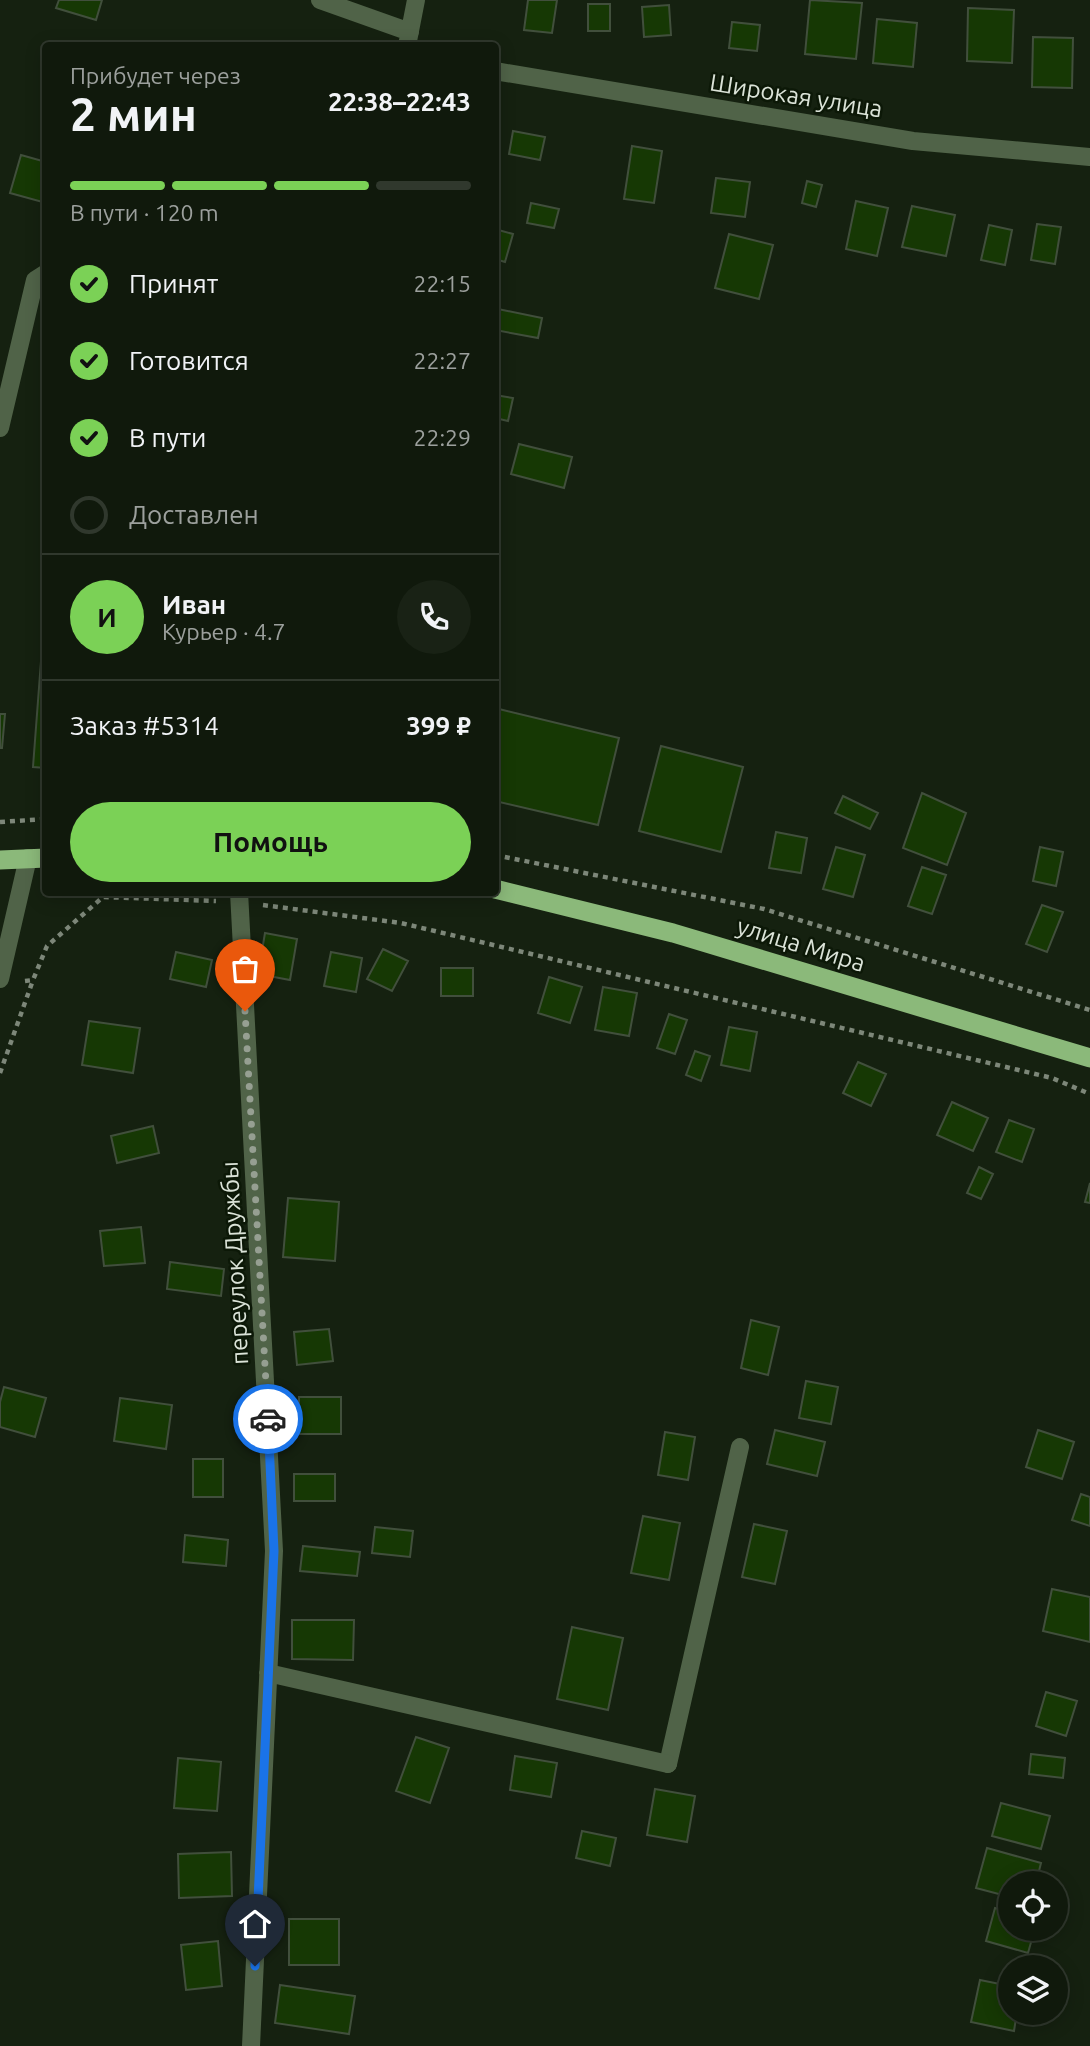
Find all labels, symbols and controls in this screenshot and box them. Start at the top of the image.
text: Прибудет через [70,63,241,88]
street label: Широкая улица [708,69,884,122]
text: 22:38–22:43 [328,87,471,116]
text: 2 мин [70,88,197,140]
text: В пути · 120 m [70,200,219,225]
icon: check [70,265,108,303]
text: Принят [129,269,218,298]
text: 22:15 [413,271,471,296]
icon: check [70,342,108,380]
text: Готовится [129,346,249,375]
text: 22:27 [413,348,471,373]
icon: check [70,419,108,457]
text: В пути [129,423,206,452]
text: 22:29 [413,425,471,450]
text: Доставлен [129,500,259,529]
button: phone [397,580,471,654]
text: Иван [162,590,226,619]
text: И [97,603,117,632]
text: Курьер · 4.7 [162,619,286,644]
text: Заказ #5314 [70,711,219,740]
text: 399 ₽ [406,711,471,740]
button: Помощь [70,802,471,882]
street label: улица Мира [734,912,869,977]
pin [215,939,275,1011]
icon: bag [226,950,264,988]
street label: переулок Дружбы [216,1161,253,1365]
courier [233,1384,303,1454]
icon: car [249,1400,287,1438]
map controls [998,1871,1068,2025]
button: locate [998,1871,1068,1941]
pin [225,1894,285,1966]
icon: home [236,1905,274,1943]
button: layers [998,1955,1068,2025]

